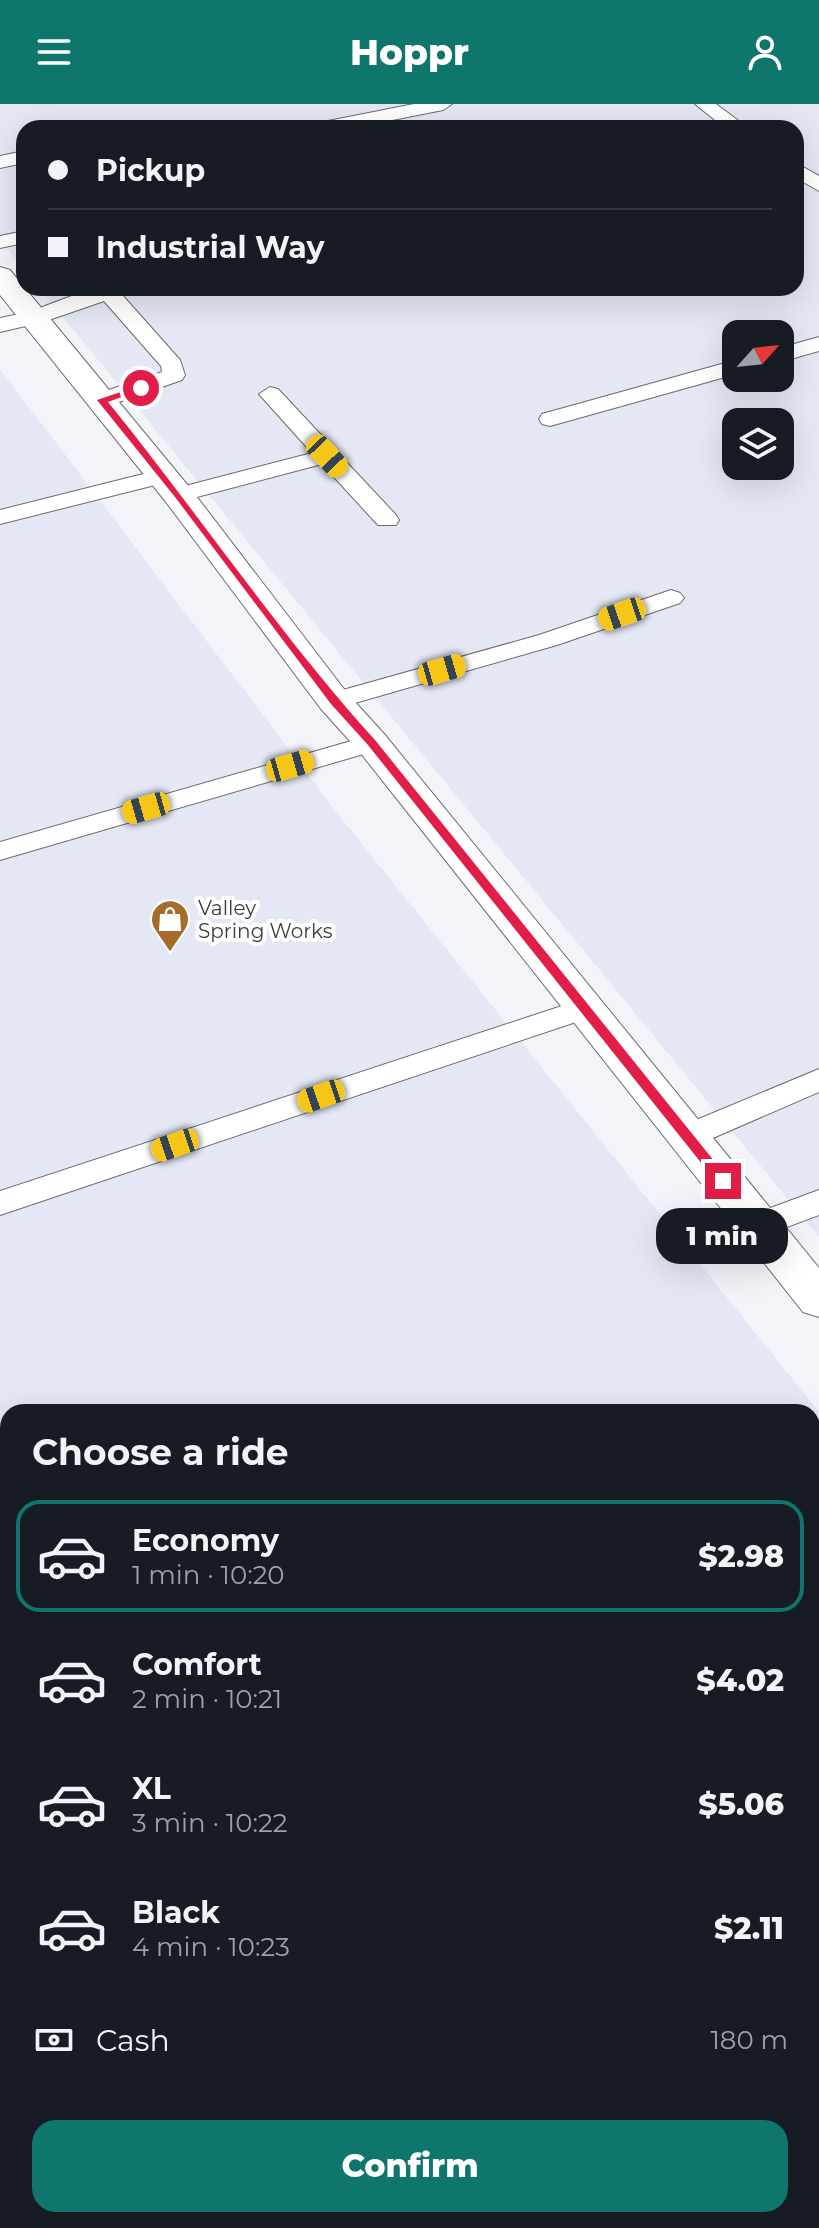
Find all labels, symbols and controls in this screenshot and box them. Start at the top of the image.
icon: menu [32,30,76,74]
text: Hoppr [350,30,469,74]
icon: person [743,30,787,74]
text: Pickup [96,152,205,189]
text: Industrial Way [96,229,324,266]
north arrow [722,320,794,392]
map controls [722,320,794,480]
route start [123,370,159,406]
button: layers [722,408,794,480]
car [302,430,352,482]
car [595,595,649,633]
car [416,652,468,688]
car [264,748,316,784]
car [120,790,172,826]
place label: Valley Spring Works [198,896,333,943]
shop icon: Valley Spring Works [149,898,191,953]
car [294,1077,348,1115]
car [148,1126,202,1164]
route end [705,1163,741,1199]
callout: 1 min [657,1209,789,1265]
text: 1 min [686,1220,758,1252]
text: Choose a ride [32,1430,289,1474]
icon: car [36,1520,108,1592]
text: Economy [132,1522,279,1559]
text: $2.98 [698,1538,784,1575]
text: 1 min · 10:20 [132,1559,285,1591]
icon: car [36,1644,108,1716]
text: Comfort [132,1646,262,1683]
text: $4.02 [696,1662,784,1699]
text: 2 min · 10:21 [132,1683,282,1715]
icon: car [36,1768,108,1840]
text: XL [132,1770,171,1807]
text: $5.06 [698,1786,784,1823]
text: 3 min · 10:22 [132,1807,287,1839]
icon: car [36,1892,108,1964]
text: Black [132,1894,220,1931]
text: $2.11 [714,1910,784,1947]
text: 4 min · 10:23 [132,1931,290,1963]
icon: cash [32,2018,76,2062]
text: Cash [96,2022,170,2059]
text: 180 m [710,2024,788,2056]
button: Confirm [32,2120,788,2212]

